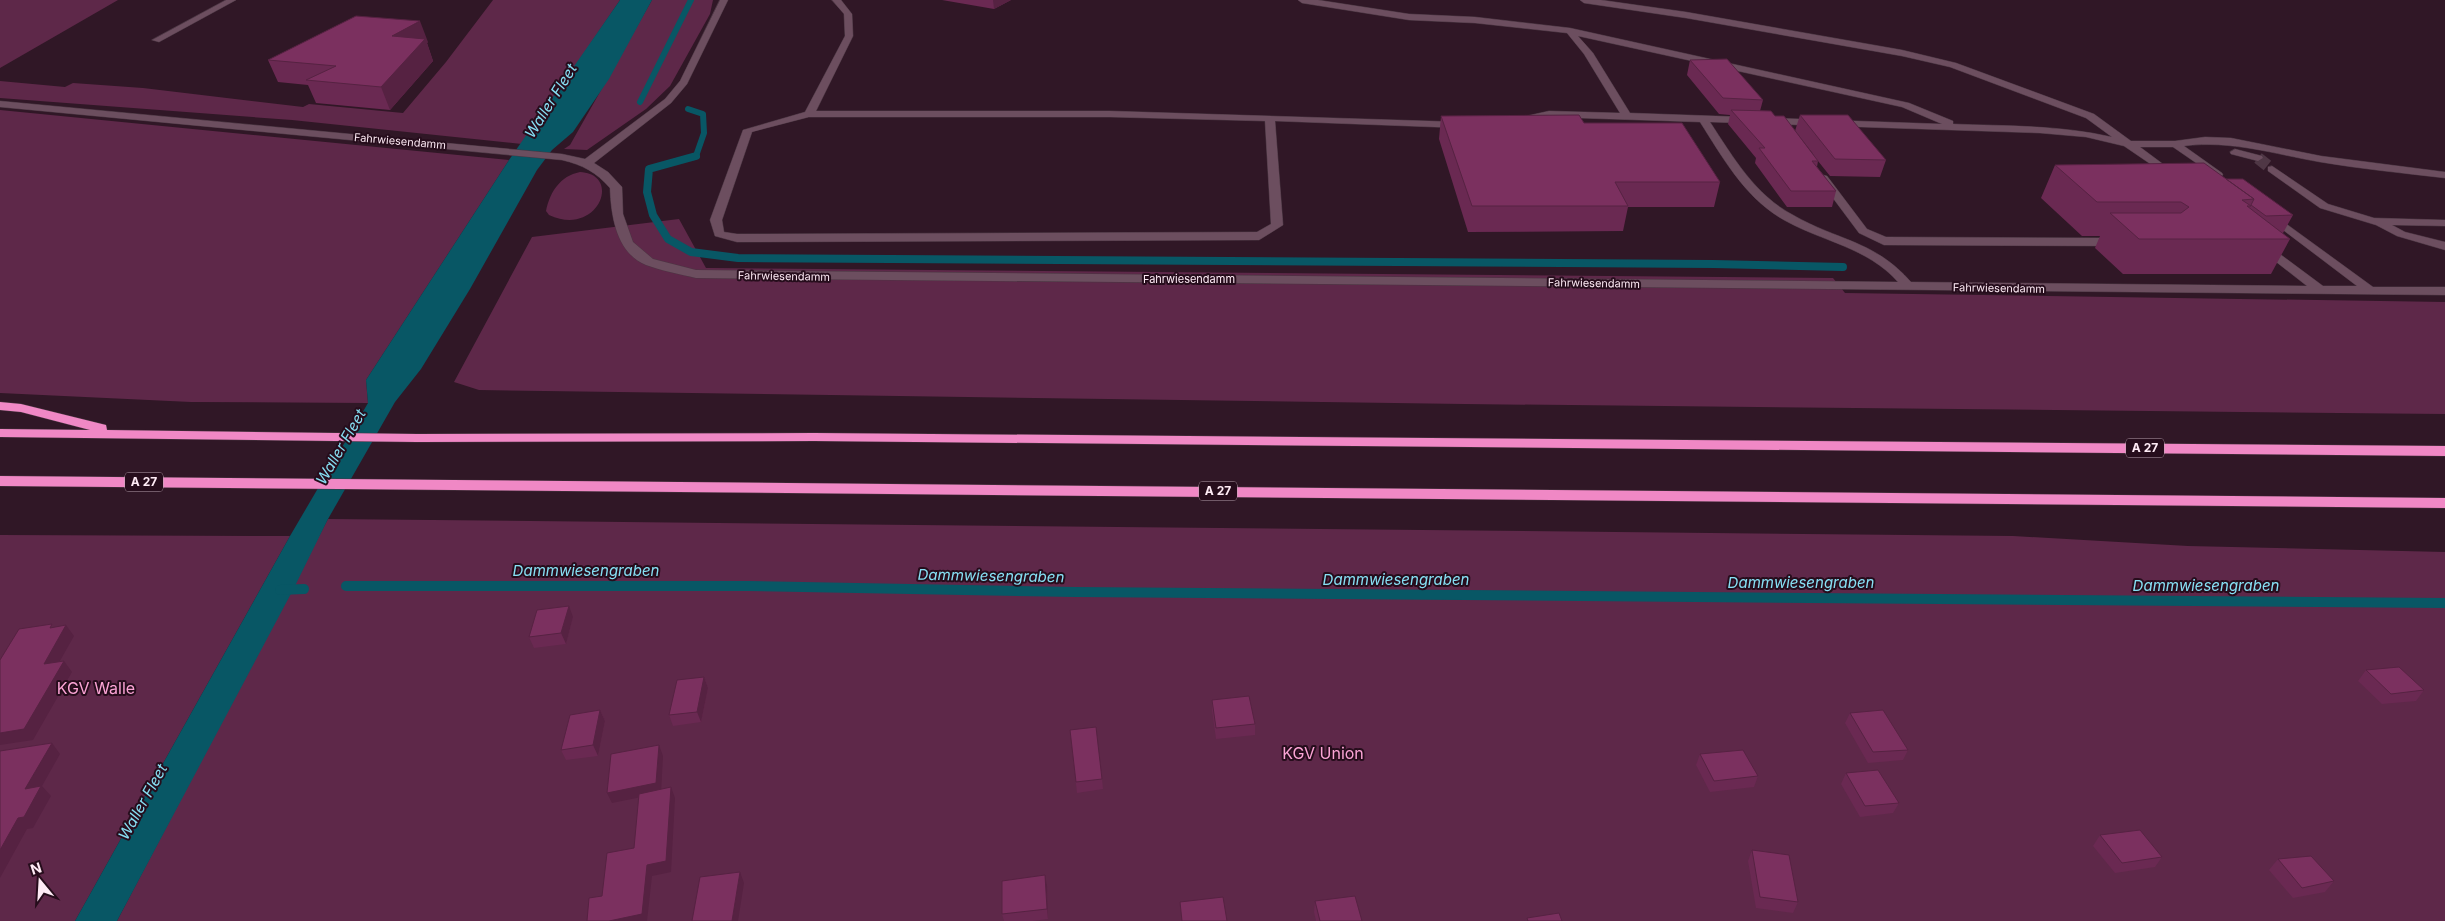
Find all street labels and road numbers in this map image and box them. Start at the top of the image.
street label: Fahrwiesendamm [354,130,446,152]
street label: Fahrwiesendamm [738,268,830,284]
street label: Fahrwiesendamm [1143,272,1235,286]
street label: Fahrwiesendamm [1548,275,1640,291]
street label: Fahrwiesendamm [1953,280,2045,296]
road number: A 27 [2126,438,2164,458]
road number: A 27 [125,472,163,492]
road number: A 27 [1199,482,1237,501]

